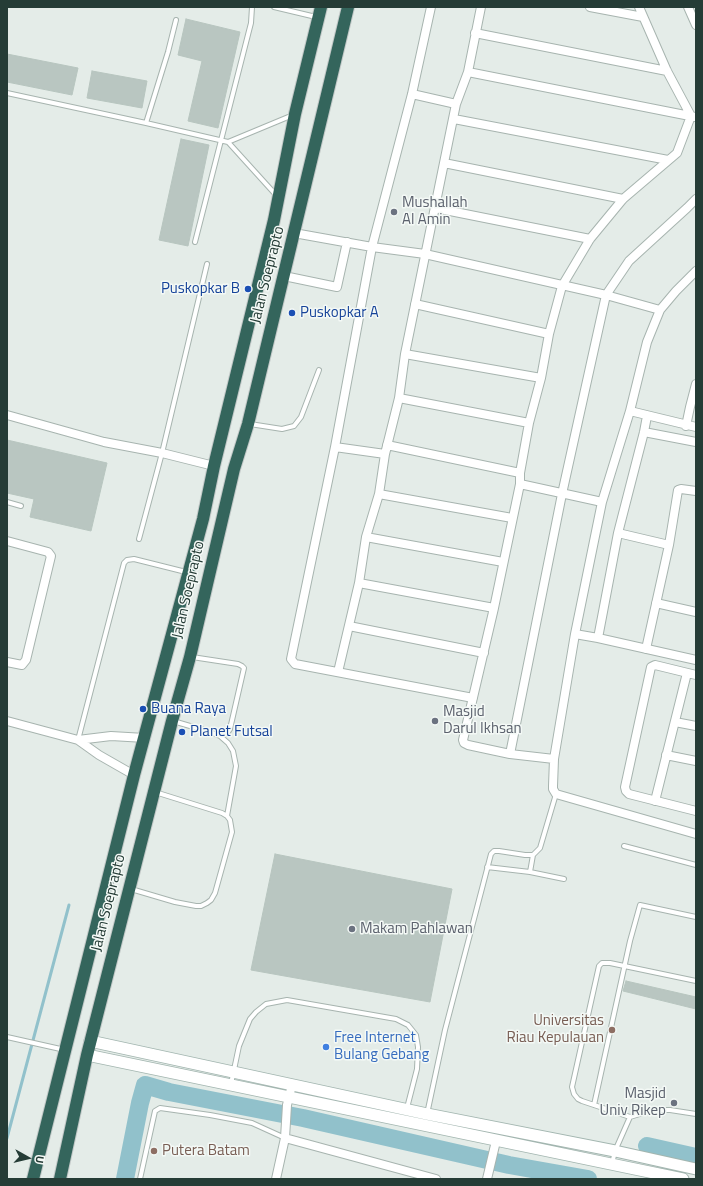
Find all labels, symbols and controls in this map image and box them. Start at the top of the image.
place label: Mushallah Al Amin [402,194,468,229]
marker: Mushallah Al Amin [389,207,399,217]
street label: Jalan Soeprapto [247,225,289,325]
place label: Puskopkar B [161,280,240,298]
marker: Puskopkar B [243,284,253,294]
place label: Puskopkar A [300,304,379,322]
marker: Puskopkar A [287,308,297,318]
street label: Jalan Soeprapto [169,540,209,640]
place label: Buana Raya [151,700,226,718]
place label: Masjid Darul Ikhsan [443,703,522,738]
marker: Buana Raya [138,704,148,714]
marker: Masjid Darul Ikhsan [430,716,440,726]
place label: Planet Futsal [190,723,273,741]
marker: Planet Futsal [177,727,187,737]
street label: Jalan Soeprapto [88,853,130,953]
place label: Makam Pahlawan [360,920,473,938]
marker: Makam Pahlawan [347,924,357,934]
place label: Universitas Riau Kepulauan [506,1012,604,1047]
marker: Universitas Riau Kepulauan [607,1025,617,1035]
place label: Free Internet Bulang Gebang [334,1029,429,1064]
marker: Free Internet Bulang Gebang [321,1042,331,1052]
place label: Masjid Univ Rikep [599,1085,666,1120]
marker: Masjid Univ Rikep [669,1098,679,1108]
north arrow [8,1138,48,1178]
place label: Putera Batam [162,1142,250,1160]
marker: Putera Batam [149,1146,159,1156]
text: U [31,1155,48,1164]

